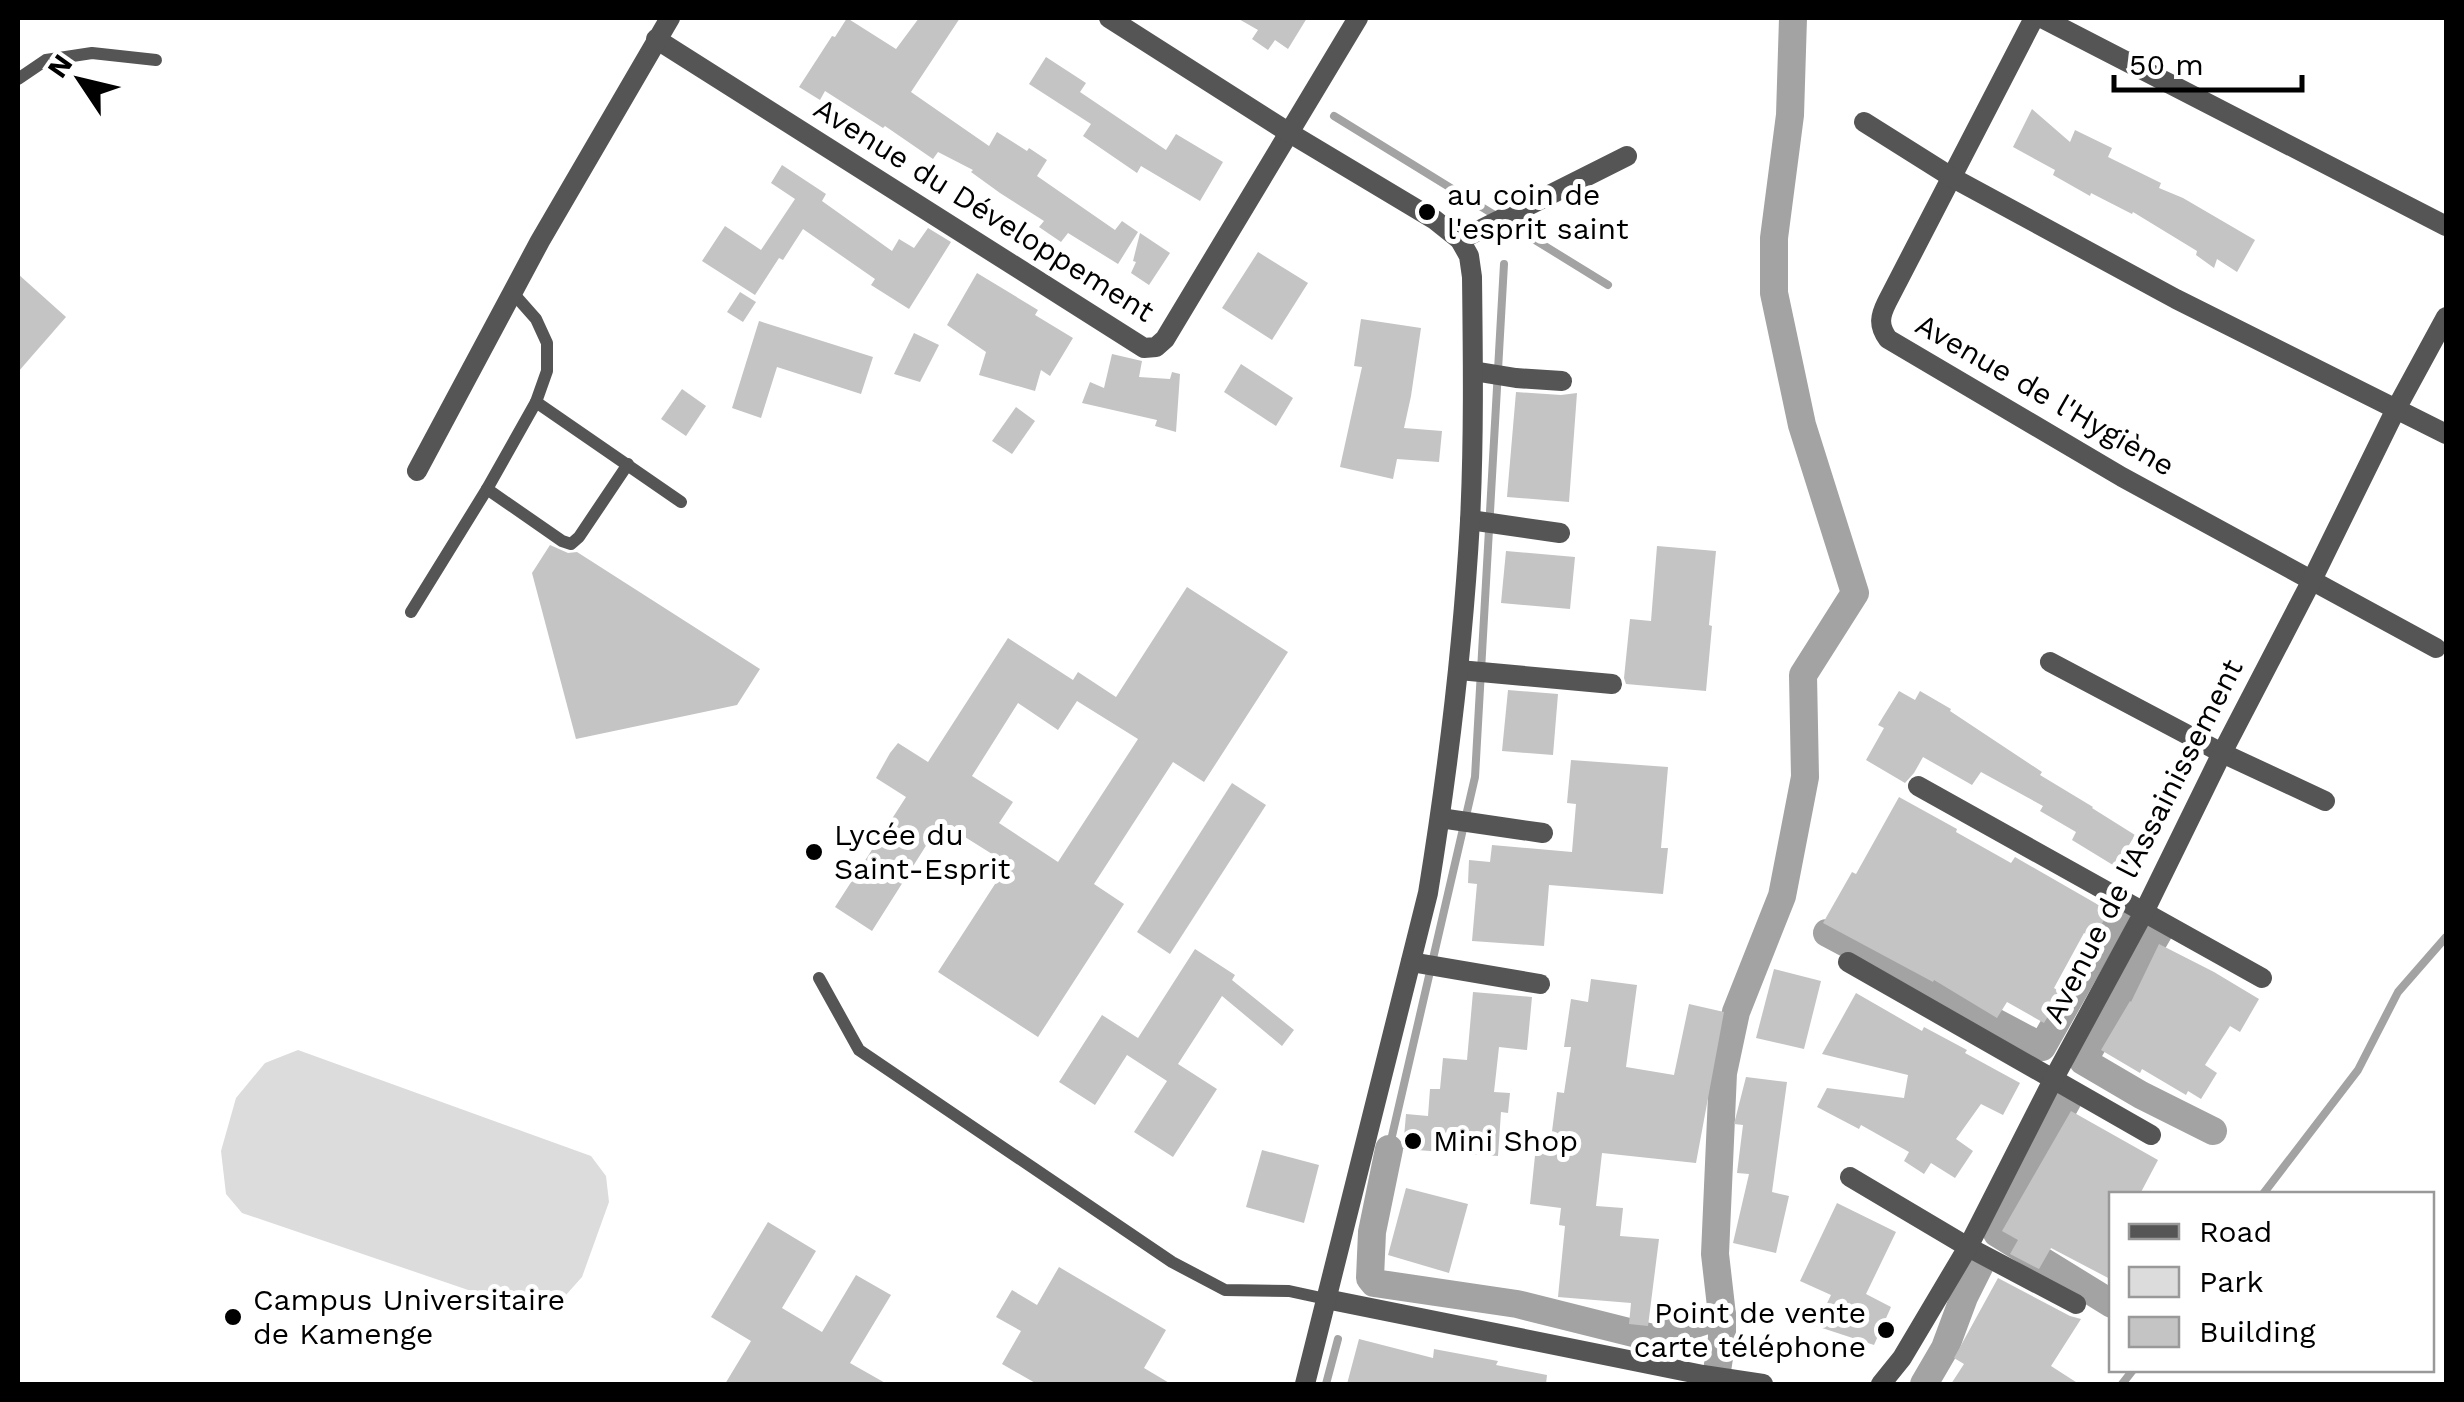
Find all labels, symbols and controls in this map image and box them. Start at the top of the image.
north arrow [30,30,130,130]
scale bar [2114,30,2302,92]
text: 50 m [2129,47,2204,82]
text: N [40,48,79,84]
street label: Avenue du Développement [808,90,1161,329]
place label: au coin de l'esprit saint [1447,177,1629,246]
marker: au coin de l'esprit saint [1416,201,1438,223]
street label: Avenue de l'Hygiène [1910,306,2181,483]
street label: Avenue de l'Assainissement [2035,653,2250,1029]
place label: Lycée du Saint-Esprit [834,817,1011,886]
marker: Lycée du Saint-Esprit [803,841,825,863]
place label: Mini Shop [1433,1123,1578,1158]
marker: Mini Shop [1402,1130,1424,1152]
legend [2109,1192,2434,1372]
text: Road [2199,1214,2272,1249]
text: Park [2199,1264,2264,1299]
place label: Campus Universitaire de Kamenge [253,1282,565,1351]
place label: Point de vente carte téléphone [1634,1295,1866,1364]
marker: Campus Universitaire de Kamenge [222,1306,244,1328]
text: Building [2199,1314,2316,1349]
marker: Point de vente carte téléphone [1875,1319,1897,1341]

